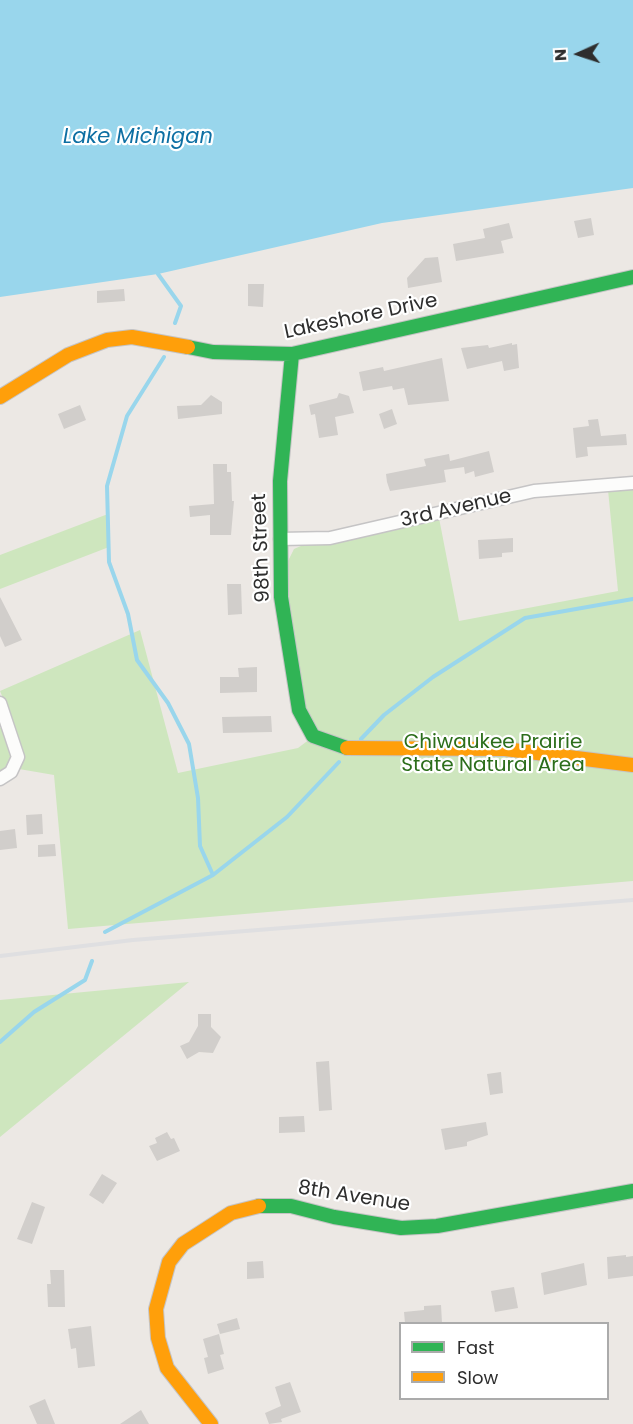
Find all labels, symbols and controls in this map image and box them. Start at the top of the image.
north arrow [549,24,609,84]
text: N [549,48,572,62]
water label: Lake Michigan [63,125,213,151]
street label: Lakeshore Drive [282,289,440,345]
street label: 3rd Avenue [398,485,514,533]
street label: 98th Street [248,493,276,603]
park label: Chiwaukee Prairie State Natural Area [401,731,585,778]
street label: 8th Avenue [296,1176,412,1218]
legend [399,1322,609,1400]
text: Fast [457,1335,494,1360]
text: Slow [457,1365,498,1390]

